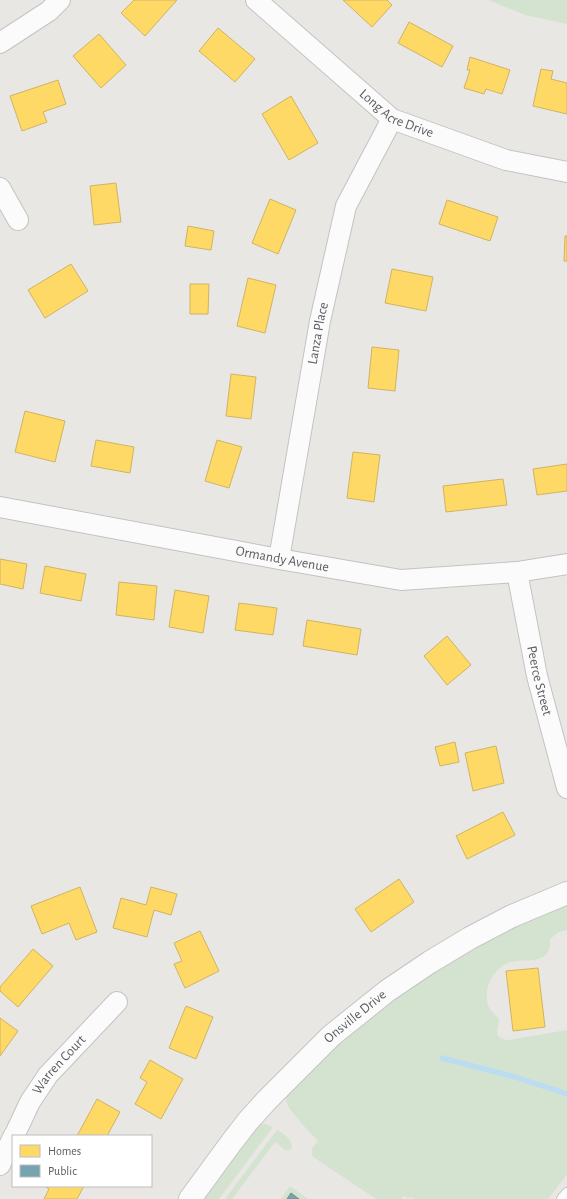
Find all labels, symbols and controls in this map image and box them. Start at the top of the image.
street label: Long Acre Drive [357,87,435,140]
street label: Lanza Place [306,301,331,366]
street label: Ormandy Avenue [234,544,330,574]
street label: Peerce Street [524,645,554,718]
street label: Onsville Drive [321,987,389,1046]
street label: Warren Court [30,1032,89,1097]
legend [12,1135,152,1187]
text: Homes [48,1145,81,1157]
text: Public [48,1165,77,1177]

